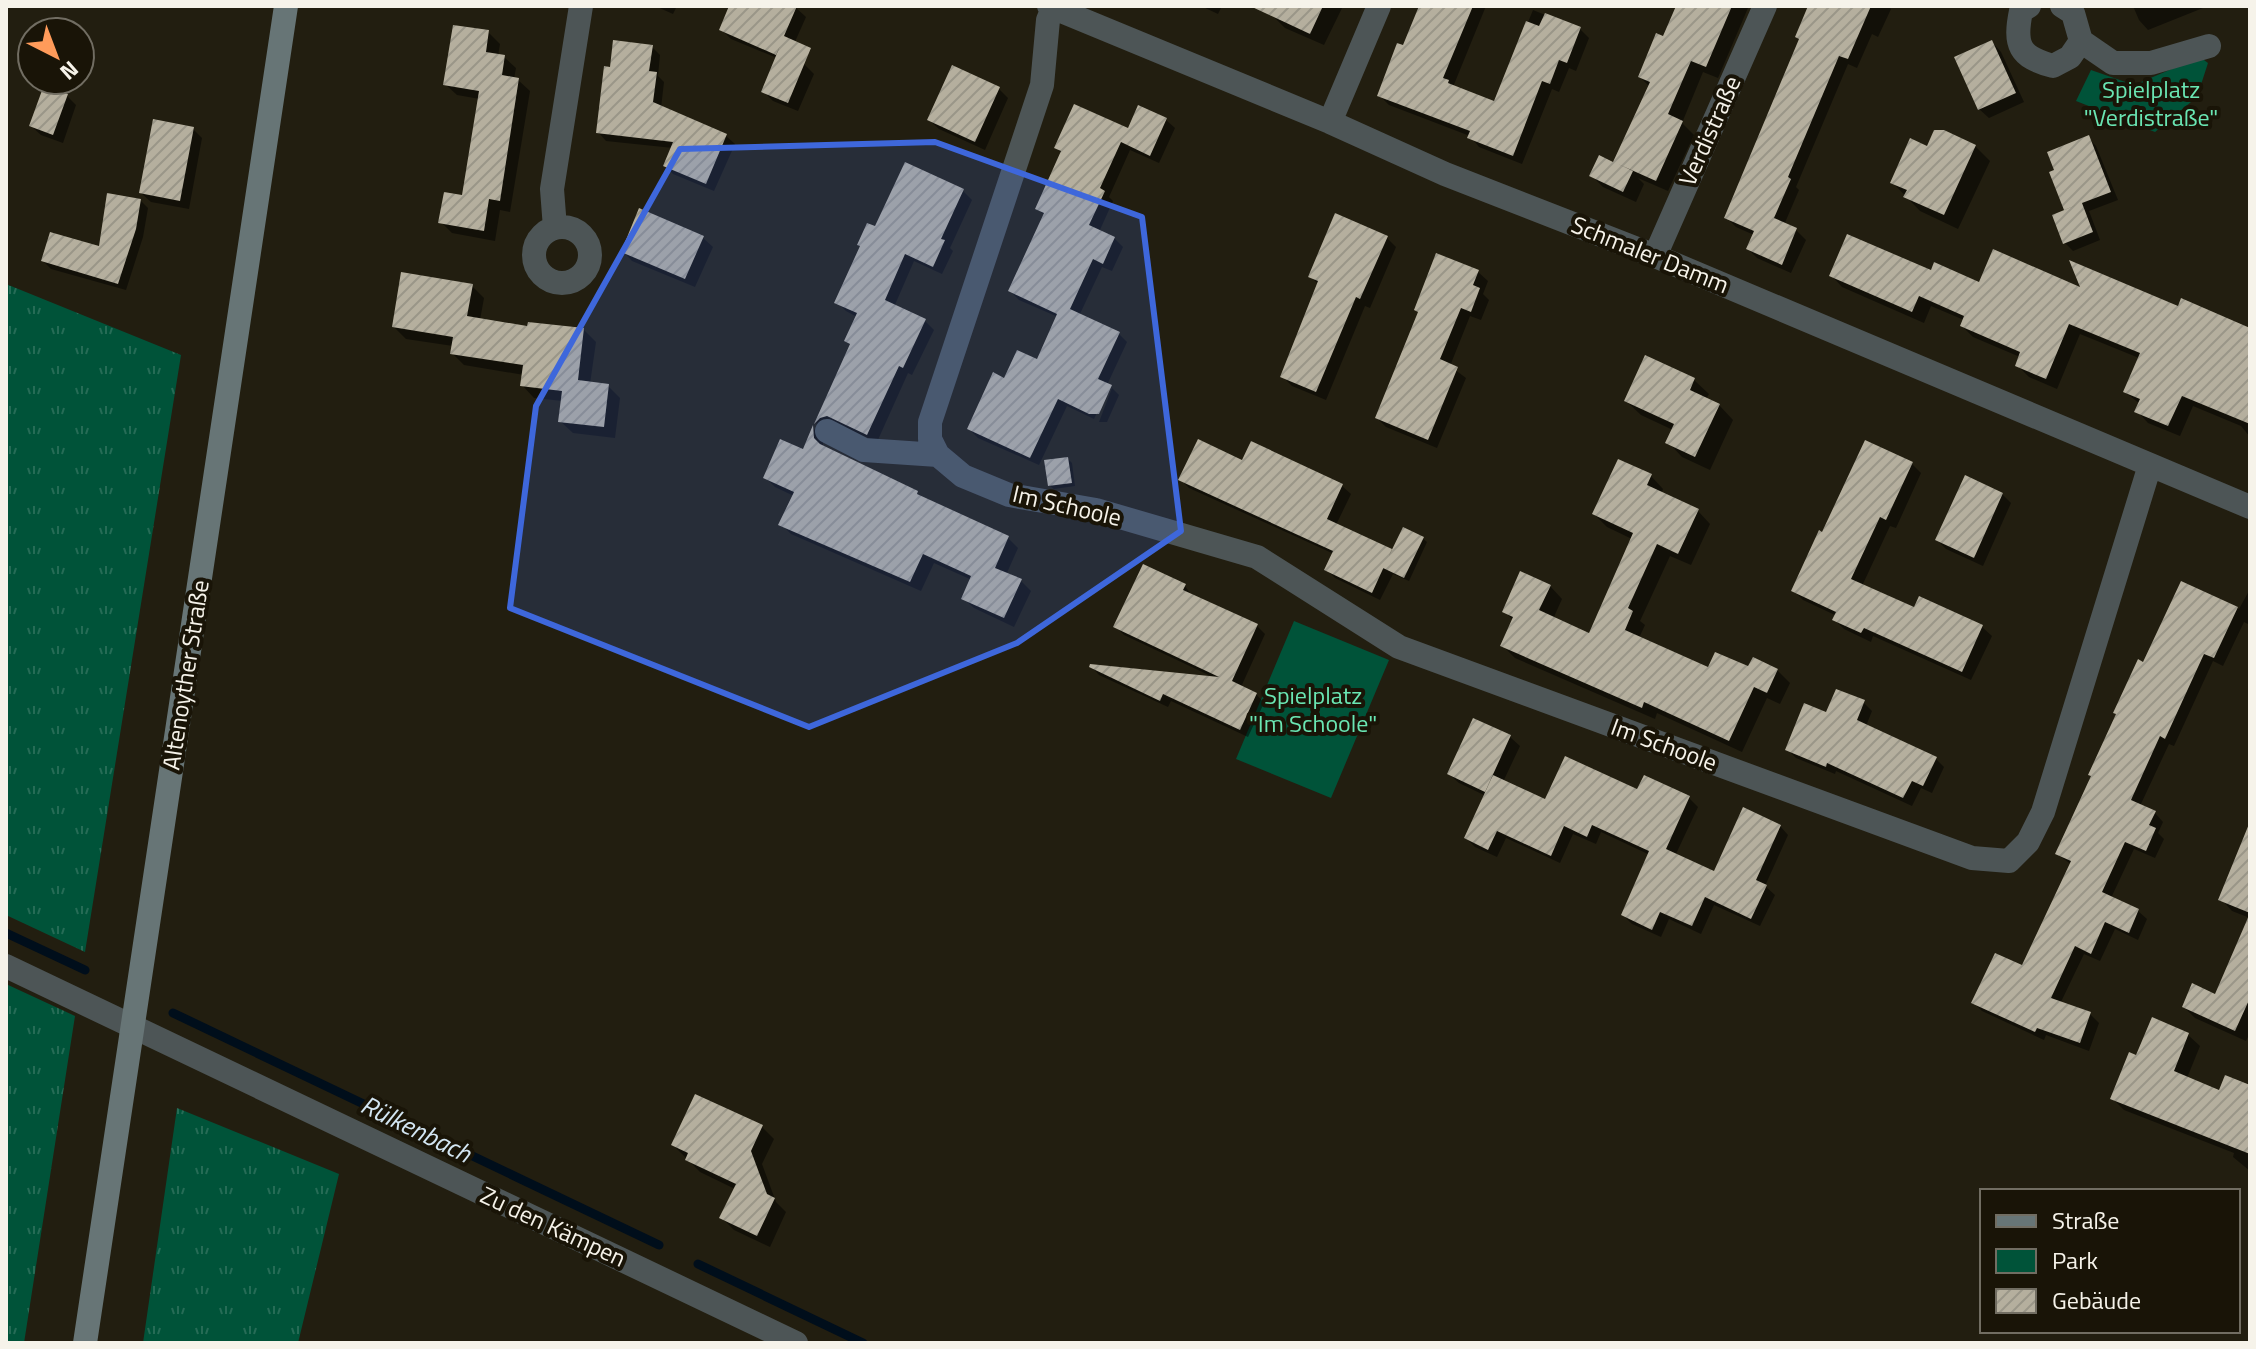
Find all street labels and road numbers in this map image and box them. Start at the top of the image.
street label: Verdistraße [1669,70,1749,191]
street label: Schmaler Damm [1566,206,1735,302]
street label: Im Schoole [1009,475,1125,535]
street label: Altenoyther Straße [152,577,218,772]
street label: Im Schoole [1606,708,1722,780]
street label: Zu den Kämpen [475,1177,632,1276]

